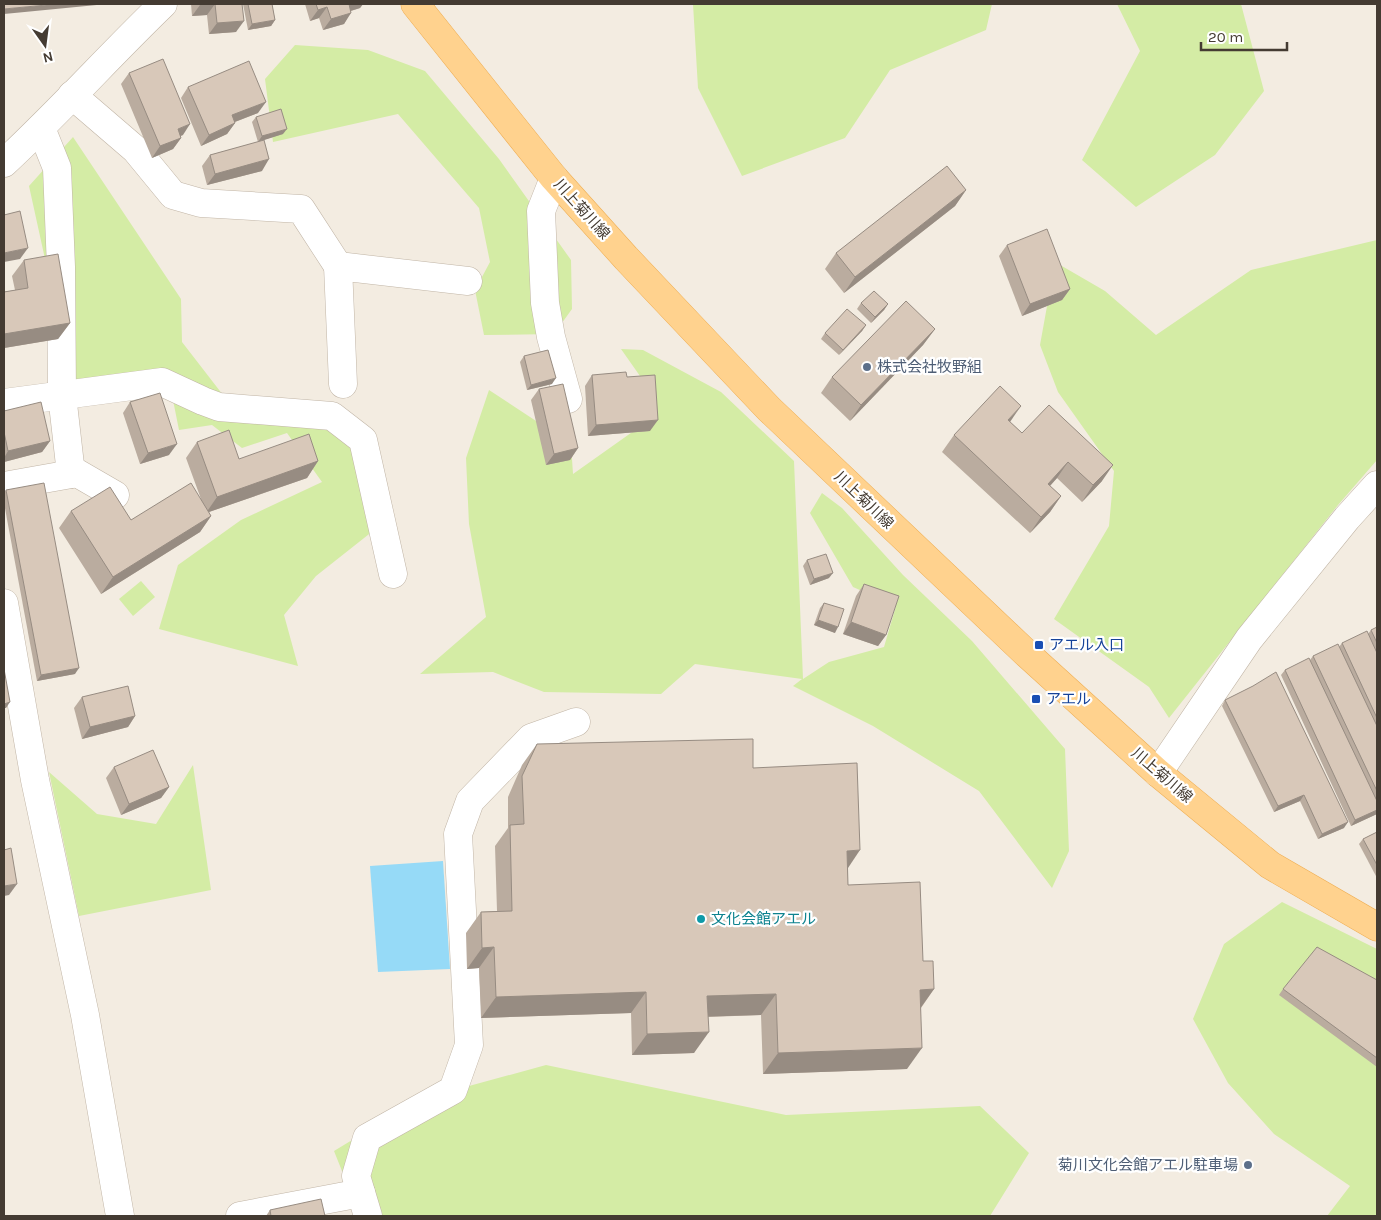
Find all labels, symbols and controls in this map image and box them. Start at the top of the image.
north arrow [20,20,70,70]
scale bar [1201,20,1287,52]
text: 20 m [1208,28,1243,46]
text: N [41,48,55,67]
street label: 川上菊川線 [550,175,614,243]
place label: 株式会社牧野組 [877,358,982,376]
marker: 株式会社牧野組 [861,361,873,373]
street label: 川上菊川線 [831,467,897,533]
place label: アエル入口 [1049,636,1124,654]
marker: アエル入口 [1033,639,1045,651]
place label: アエル [1046,690,1091,708]
marker: アエル [1030,693,1042,705]
street label: 川上菊川線 [1128,744,1196,806]
place label: 文化会館アエル [711,910,816,928]
marker: 文化会館アエル [695,913,707,925]
place label: 菊川文化会館アエル駐車場 [1058,1156,1238,1174]
marker: 菊川文化会館アエル駐車場 [1242,1159,1254,1171]

